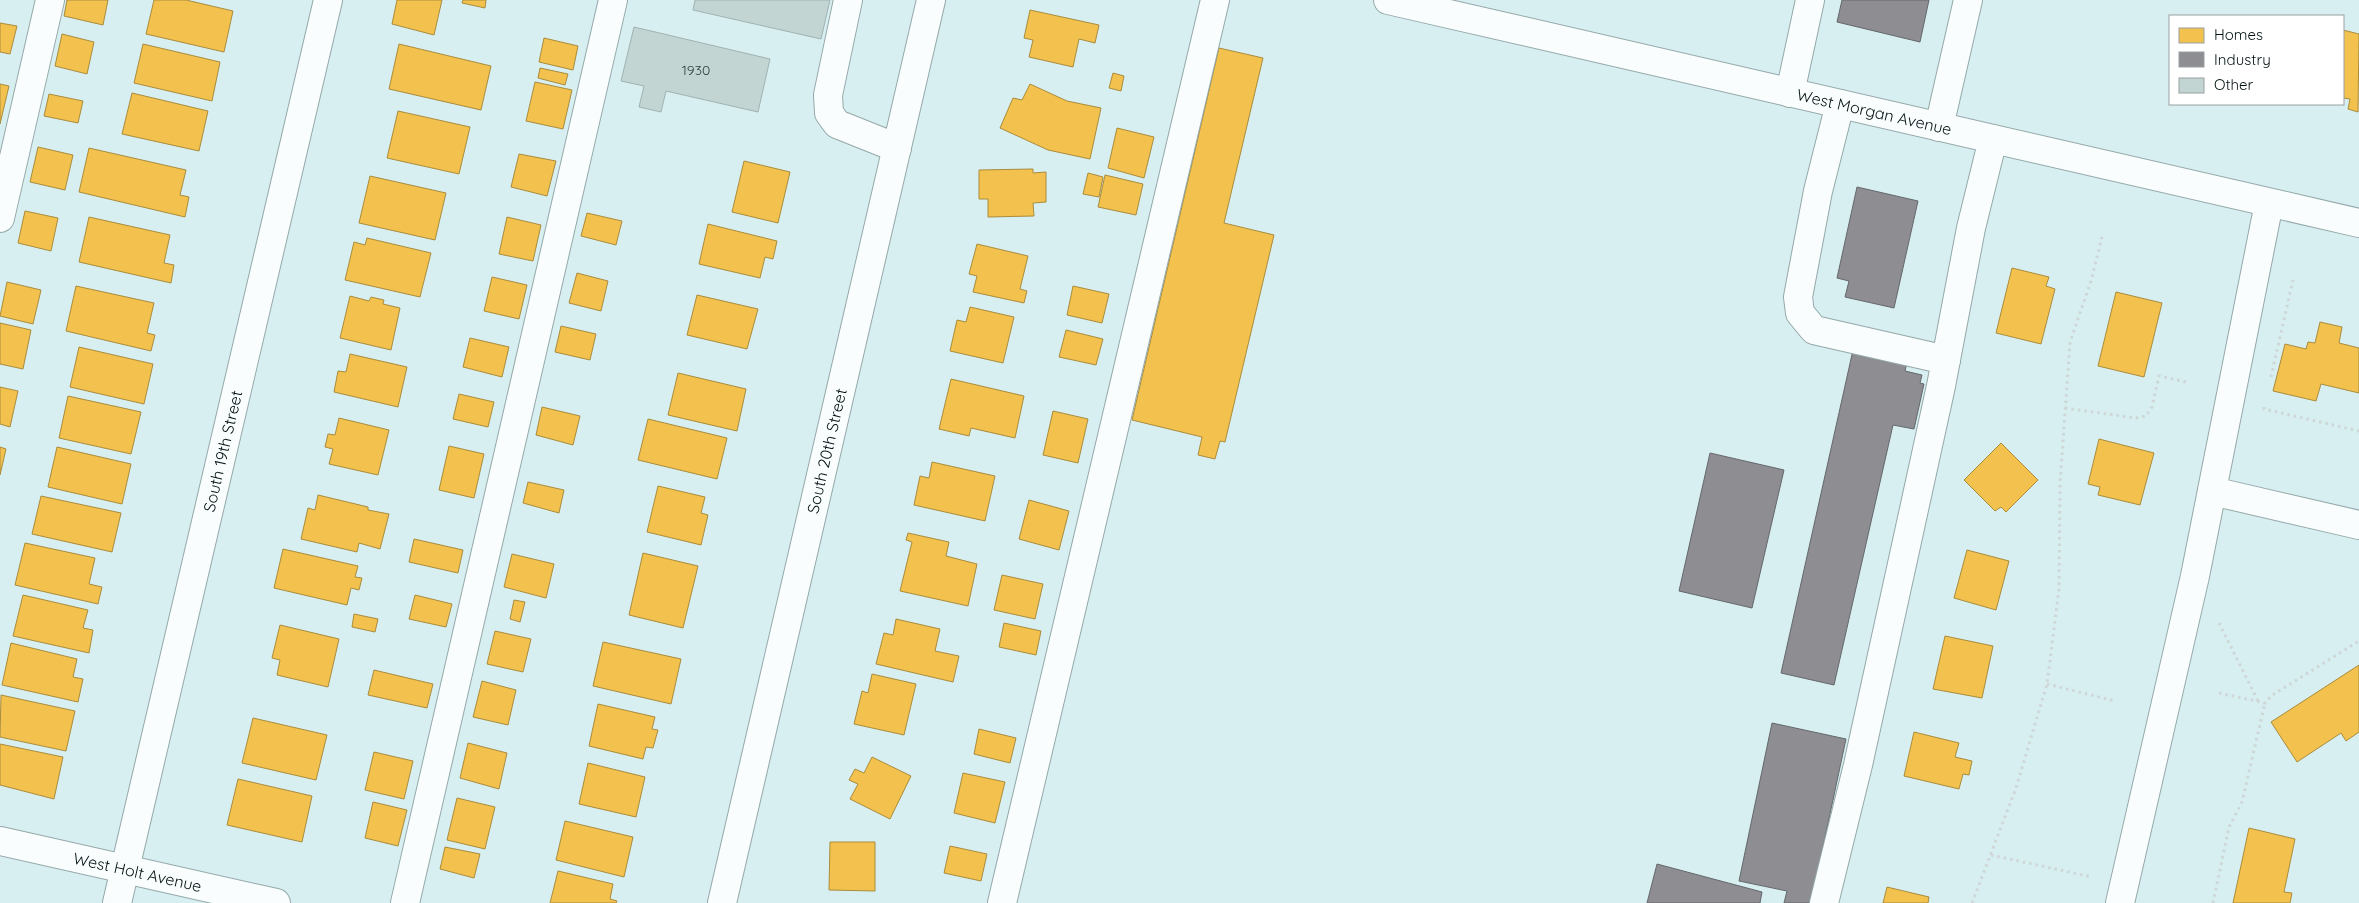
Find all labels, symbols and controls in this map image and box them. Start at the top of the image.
legend [2169,15,2344,105]
text: Homes [2214,25,2263,44]
text: Industry [2214,50,2271,69]
house number: 1930 [682,61,710,79]
text: Other [2214,75,2254,94]
street label: West Morgan Avenue [1795,84,1954,139]
street label: South 20th Street [802,386,851,515]
street label: South 19th Street [199,388,246,514]
street label: West Holt Avenue [71,848,204,896]

